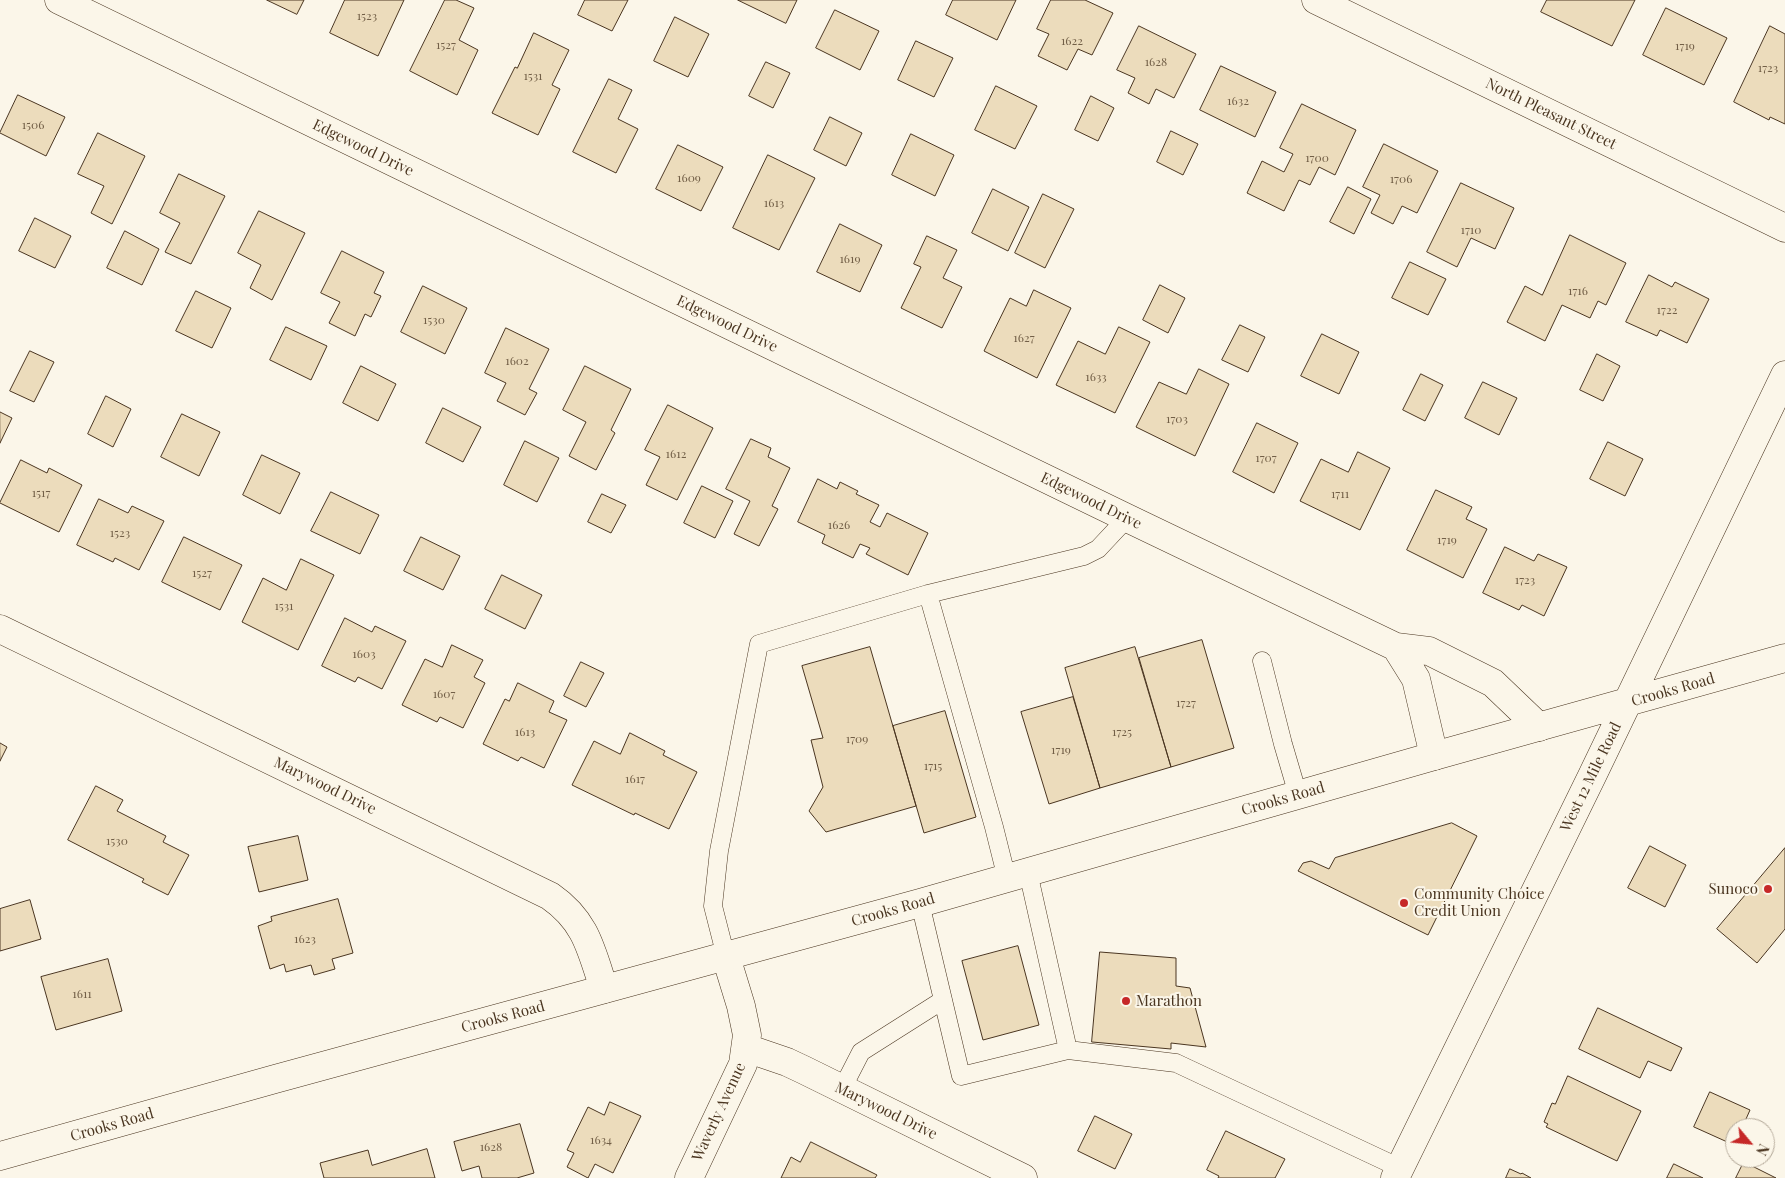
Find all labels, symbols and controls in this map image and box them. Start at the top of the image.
house number: 1523 [357,9,377,23]
house number: 1622 [1061,34,1083,48]
house number: 1527 [436,38,456,52]
house number: 1719 [1675,39,1695,53]
house number: 1628 [1145,55,1167,69]
house number: 1723 [1758,61,1778,75]
house number: 1531 [523,69,543,83]
street label: North Pleasant Street [1483,74,1619,154]
house number: 1632 [1227,94,1249,108]
street label: Edgewood Drive [310,116,416,180]
house number: 1506 [22,118,44,132]
house number: 1700 [1305,151,1329,165]
house number: 1609 [677,171,701,185]
house number: 1706 [1390,172,1412,186]
house number: 1613 [764,196,784,210]
house number: 1710 [1461,223,1481,237]
house number: 1619 [839,252,861,266]
house number: 1716 [1568,284,1588,298]
street label: Edgewood Drive [674,292,780,356]
house number: 1722 [1657,303,1677,317]
house number: 1530 [423,313,445,327]
house number: 1627 [1013,331,1035,345]
house number: 1602 [505,354,529,368]
house number: 1633 [1085,370,1107,384]
house number: 1703 [1166,412,1188,426]
house number: 1612 [666,447,686,461]
house number: 1707 [1255,451,1277,465]
street label: Edgewood Drive [1038,469,1144,533]
house number: 1517 [32,486,50,500]
house number: 1711 [1331,487,1349,501]
house number: 1626 [828,518,850,532]
house number: 1523 [110,526,130,540]
house number: 1719 [1437,533,1457,547]
house number: 1527 [192,566,212,580]
house number: 1723 [1515,573,1535,587]
house number: 1531 [274,599,294,613]
house number: 1603 [352,647,376,661]
street label: Crooks Road [1629,670,1717,710]
house number: 1607 [433,687,455,701]
house number: 1727 [1176,696,1196,710]
street label: West 12 Mile Road [1557,719,1625,835]
house number: 1613 [515,725,535,739]
house number: 1725 [1112,725,1132,739]
house number: 1709 [846,732,868,746]
house number: 1719 [1051,743,1071,757]
street label: Marywood Drive [271,753,379,819]
house number: 1715 [924,759,942,773]
house number: 1617 [625,772,645,786]
street label: Crooks Road [1239,779,1327,819]
house number: 1530 [106,834,128,848]
place label: Sunoco [1709,880,1758,898]
marker: Sunoco [1762,883,1774,895]
place label: Community Choice Credit Union [1414,885,1544,920]
street label: Crooks Road [849,890,937,930]
marker: Community Choice Credit Union [1398,897,1410,909]
house number: 1623 [294,932,316,946]
house number: 1611 [72,987,92,1001]
place label: Marathon [1136,992,1202,1010]
marker: Marathon [1120,995,1132,1007]
street label: Crooks Road [459,997,547,1037]
street label: Waverly Avenue [688,1060,750,1164]
street label: Marywood Drive [832,1078,940,1144]
street label: Crooks Road [68,1105,156,1145]
north arrow [1725,1118,1775,1168]
house number: 1634 [590,1133,612,1147]
house number: 1628 [480,1140,502,1154]
text: N [1752,1141,1774,1159]

